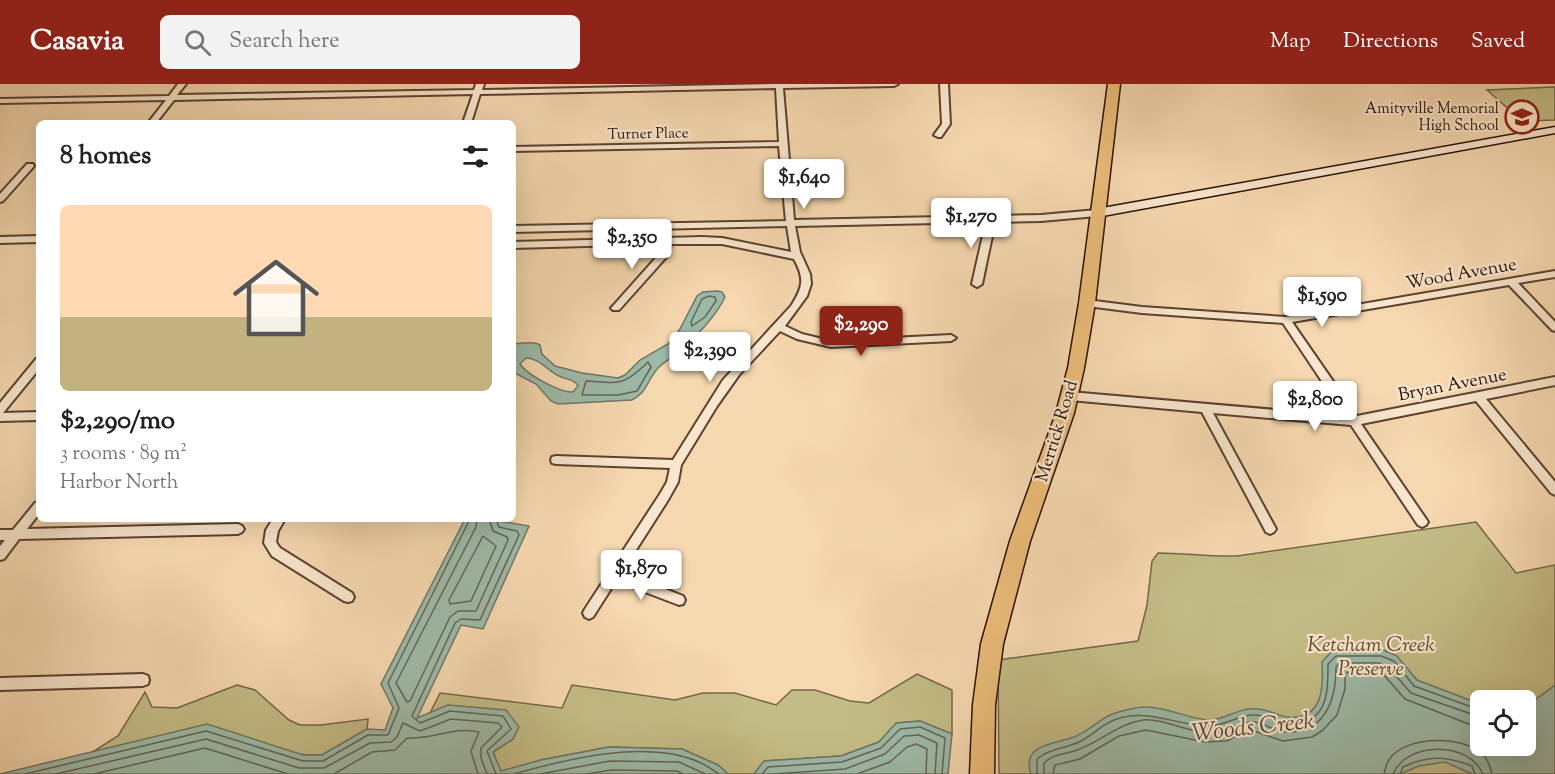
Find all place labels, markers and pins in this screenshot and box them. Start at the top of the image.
place label: Amityville Memorial High School [1365,99,1499,137]
school or university icon: Amityville Memorial High School [1504,99,1540,135]
pin: $1,640 [755,159,853,210]
pin: $1,270 [922,198,1020,249]
pin: $2,350 [583,219,681,270]
pin: $1,590 [1273,277,1371,328]
pin: $2,290 [812,306,910,357]
pin: $2,390 [661,332,759,383]
pin: $2,800 [1266,381,1364,432]
pin: $1,870 [592,550,690,601]

